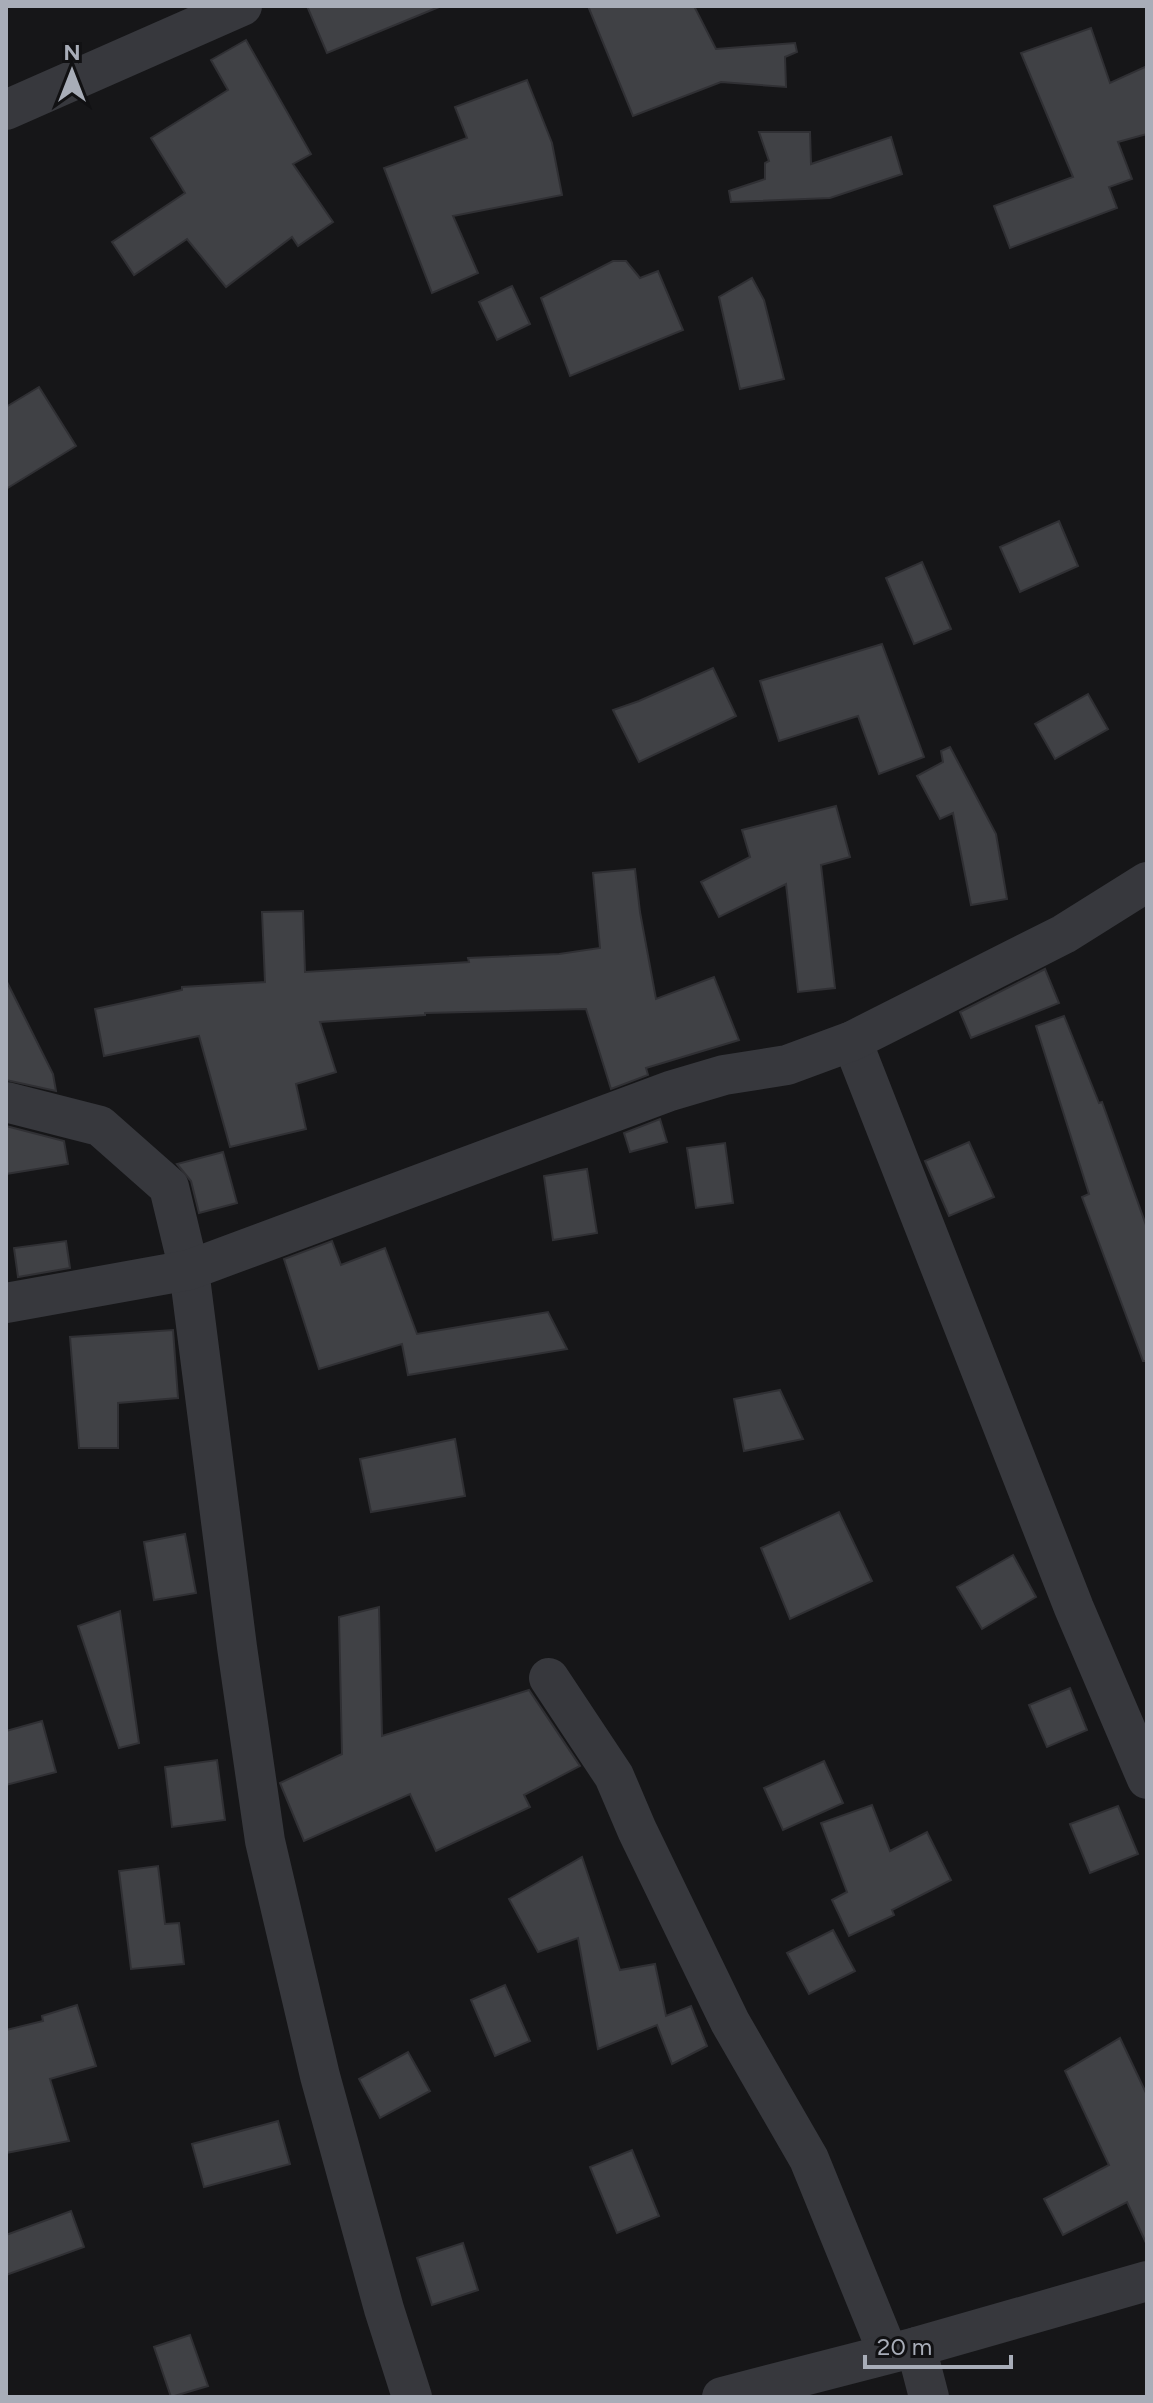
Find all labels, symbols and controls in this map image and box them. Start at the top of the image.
north arrow [32,32,112,112]
text: N [63,39,81,66]
scale bar [865,2319,1011,2369]
text: 20 m [877,2332,932,2361]

